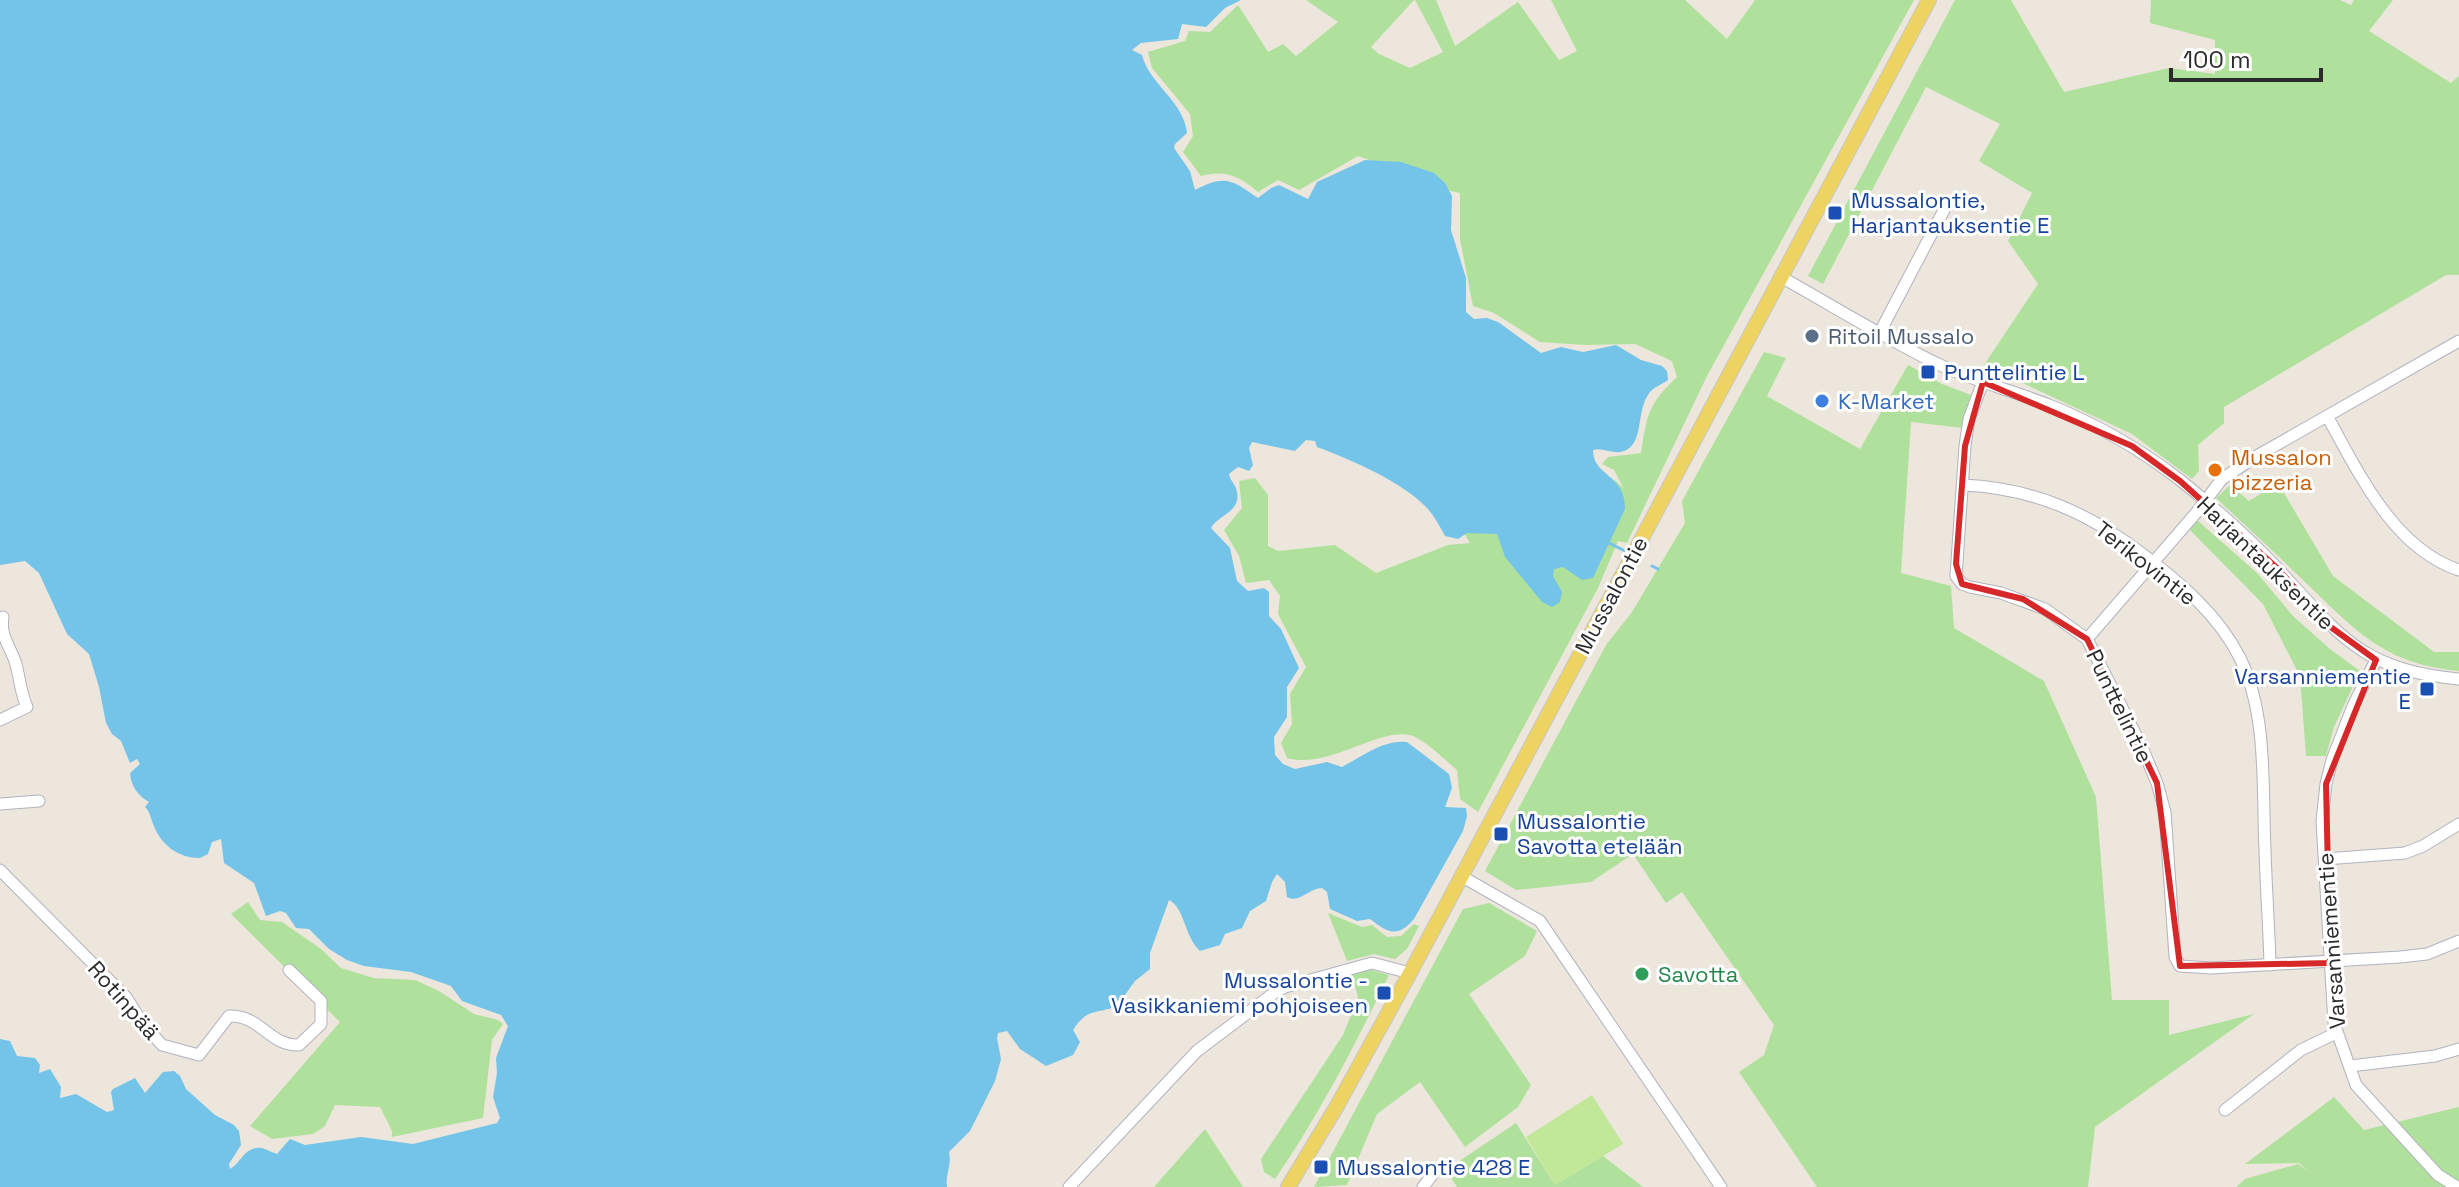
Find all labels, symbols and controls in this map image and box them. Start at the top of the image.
scale bar [2171,32,2321,82]
text: 100 m [2183,44,2251,75]
place label: Mussalontie, Harjantauksentie E [1851,186,2049,239]
marker: Mussalontie, Harjantauksentie E [1826,204,1844,222]
place label: Ritoil Mussalo [1828,322,1974,350]
marker: Ritoil Mussalo [1803,327,1821,345]
place label: Punttelintie L [1944,358,2085,386]
marker: Punttelintie L [1919,363,1937,381]
place label: K-Market [1838,387,1934,415]
marker: K-Market [1813,392,1831,410]
place label: Mussalon pizzeria [2231,443,2332,496]
marker: Mussalon pizzeria [2206,461,2224,479]
street label: Harjantauksentie [2191,490,2341,636]
street label: Terikovintie [2090,515,2202,611]
street label: Mussalontie [1568,531,1654,659]
street label: Punttelintie [2080,645,2160,767]
place label: Varsanniementie E [2234,662,2411,715]
marker: Varsanniementie E [2418,680,2436,698]
place label: Mussalontie Savotta etelään [1517,807,1683,860]
marker: Mussalontie Savotta etelään [1492,825,1510,843]
street label: Varsanniementie [2311,852,2351,1030]
street label: Rotinpää [82,955,166,1045]
place label: Savotta [1658,960,1739,988]
marker: Savotta [1633,965,1651,983]
place label: Mussalontie - Vasikkaniemi pohjoiseen [1111,966,1368,1019]
marker: Mussalontie - Vasikkaniemi pohjoiseen [1375,984,1393,1002]
place label: Mussalontie 428 E [1337,1153,1530,1181]
marker: Mussalontie 428 E [1312,1158,1330,1176]

